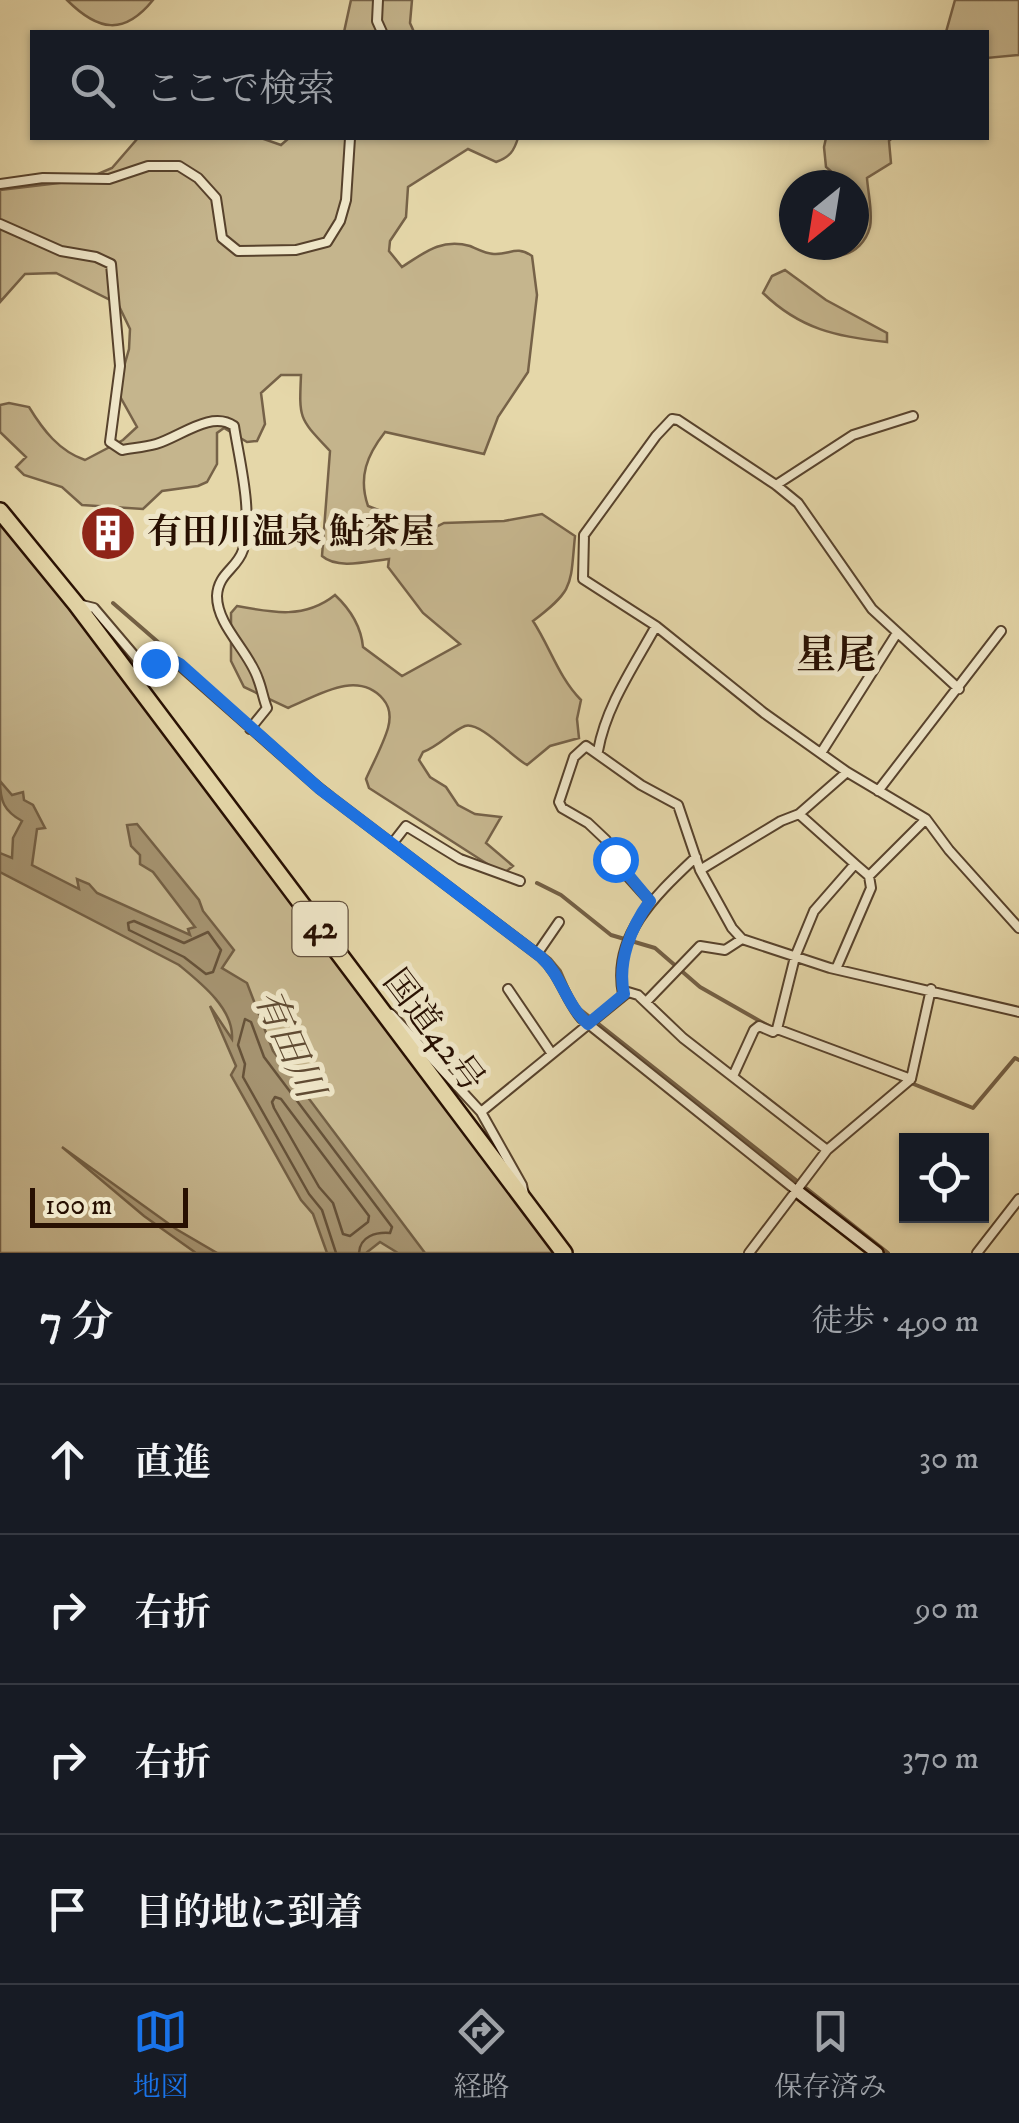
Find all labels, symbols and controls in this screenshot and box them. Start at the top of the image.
search box [30,30,989,140]
icon: search [65,58,120,113]
text: ここで検索 [145,66,335,114]
north arrow [779,170,869,260]
building icon: 有田川温泉 鮎茶屋 [78,503,138,563]
place label: 有田川温泉 鮎茶屋 [147,511,435,555]
district label: 星尾 [796,632,876,682]
route end [133,641,179,687]
route start [593,837,639,883]
road number: 42 [292,902,348,956]
street label: 国道42号 [373,961,493,1101]
water label: 有田川 [243,982,335,1109]
map controls [899,1133,989,1223]
button: locate [899,1133,989,1223]
scale bar [30,1183,188,1228]
text: 100 m [45,1188,112,1223]
text: 7 分 [40,1297,113,1349]
text: 徒歩 · 490 m [811,1302,979,1342]
icon: ahead [40,1432,95,1487]
text: 30 m [919,1439,979,1479]
text: 直進 [135,1440,211,1488]
icon: right [40,1582,95,1637]
text: 90 m [915,1589,979,1629]
text: 右折 [135,1590,211,1638]
icon: right [40,1732,95,1787]
text: 370 m [902,1739,979,1779]
text: 右折 [135,1740,211,1788]
icon: arrive [40,1882,95,1937]
text: 目的地に到着 [135,1890,363,1938]
tab: 地図 [132,2004,189,2105]
tab: 経路 [453,2004,510,2105]
tab: 保存済み [774,2004,887,2105]

